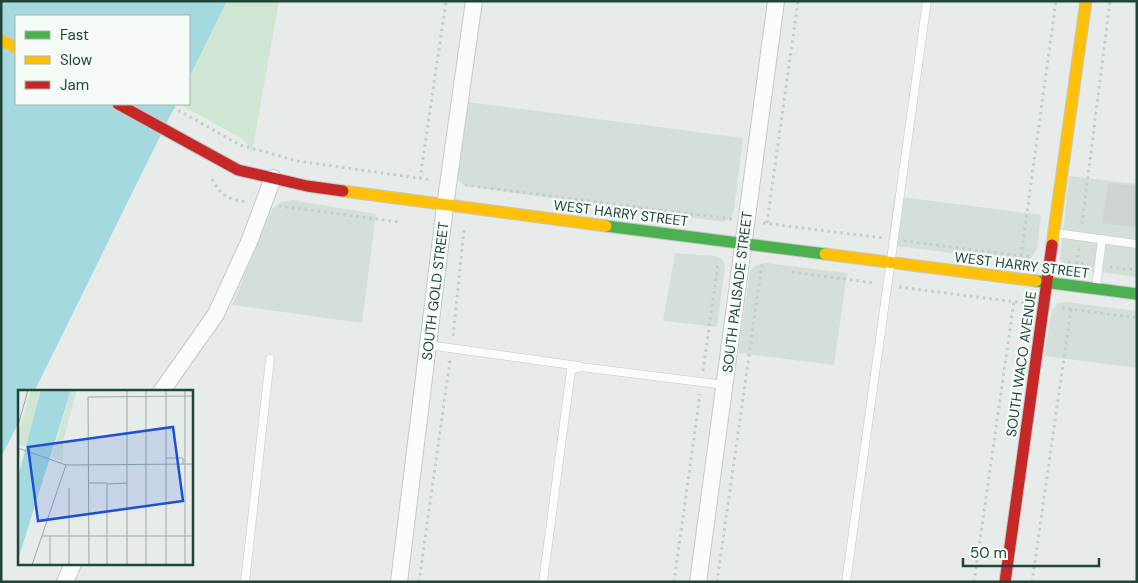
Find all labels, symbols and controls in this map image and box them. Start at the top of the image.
legend [15,15,190,105]
text: Fast [60,25,89,45]
text: Slow [60,50,93,70]
text: Jam [60,75,89,95]
street label: WEST HARRY STREET [553,196,690,230]
street label: SOUTH PALISADE STREET [718,210,756,374]
street label: SOUTH GOLD STREET [418,221,452,361]
street label: WEST HARRY STREET [954,248,1091,282]
street label: SOUTH WACO AVENUE [1002,290,1040,438]
inset map [18,390,192,566]
scale bar [963,536,1099,568]
text: 50 m [970,543,1007,563]

